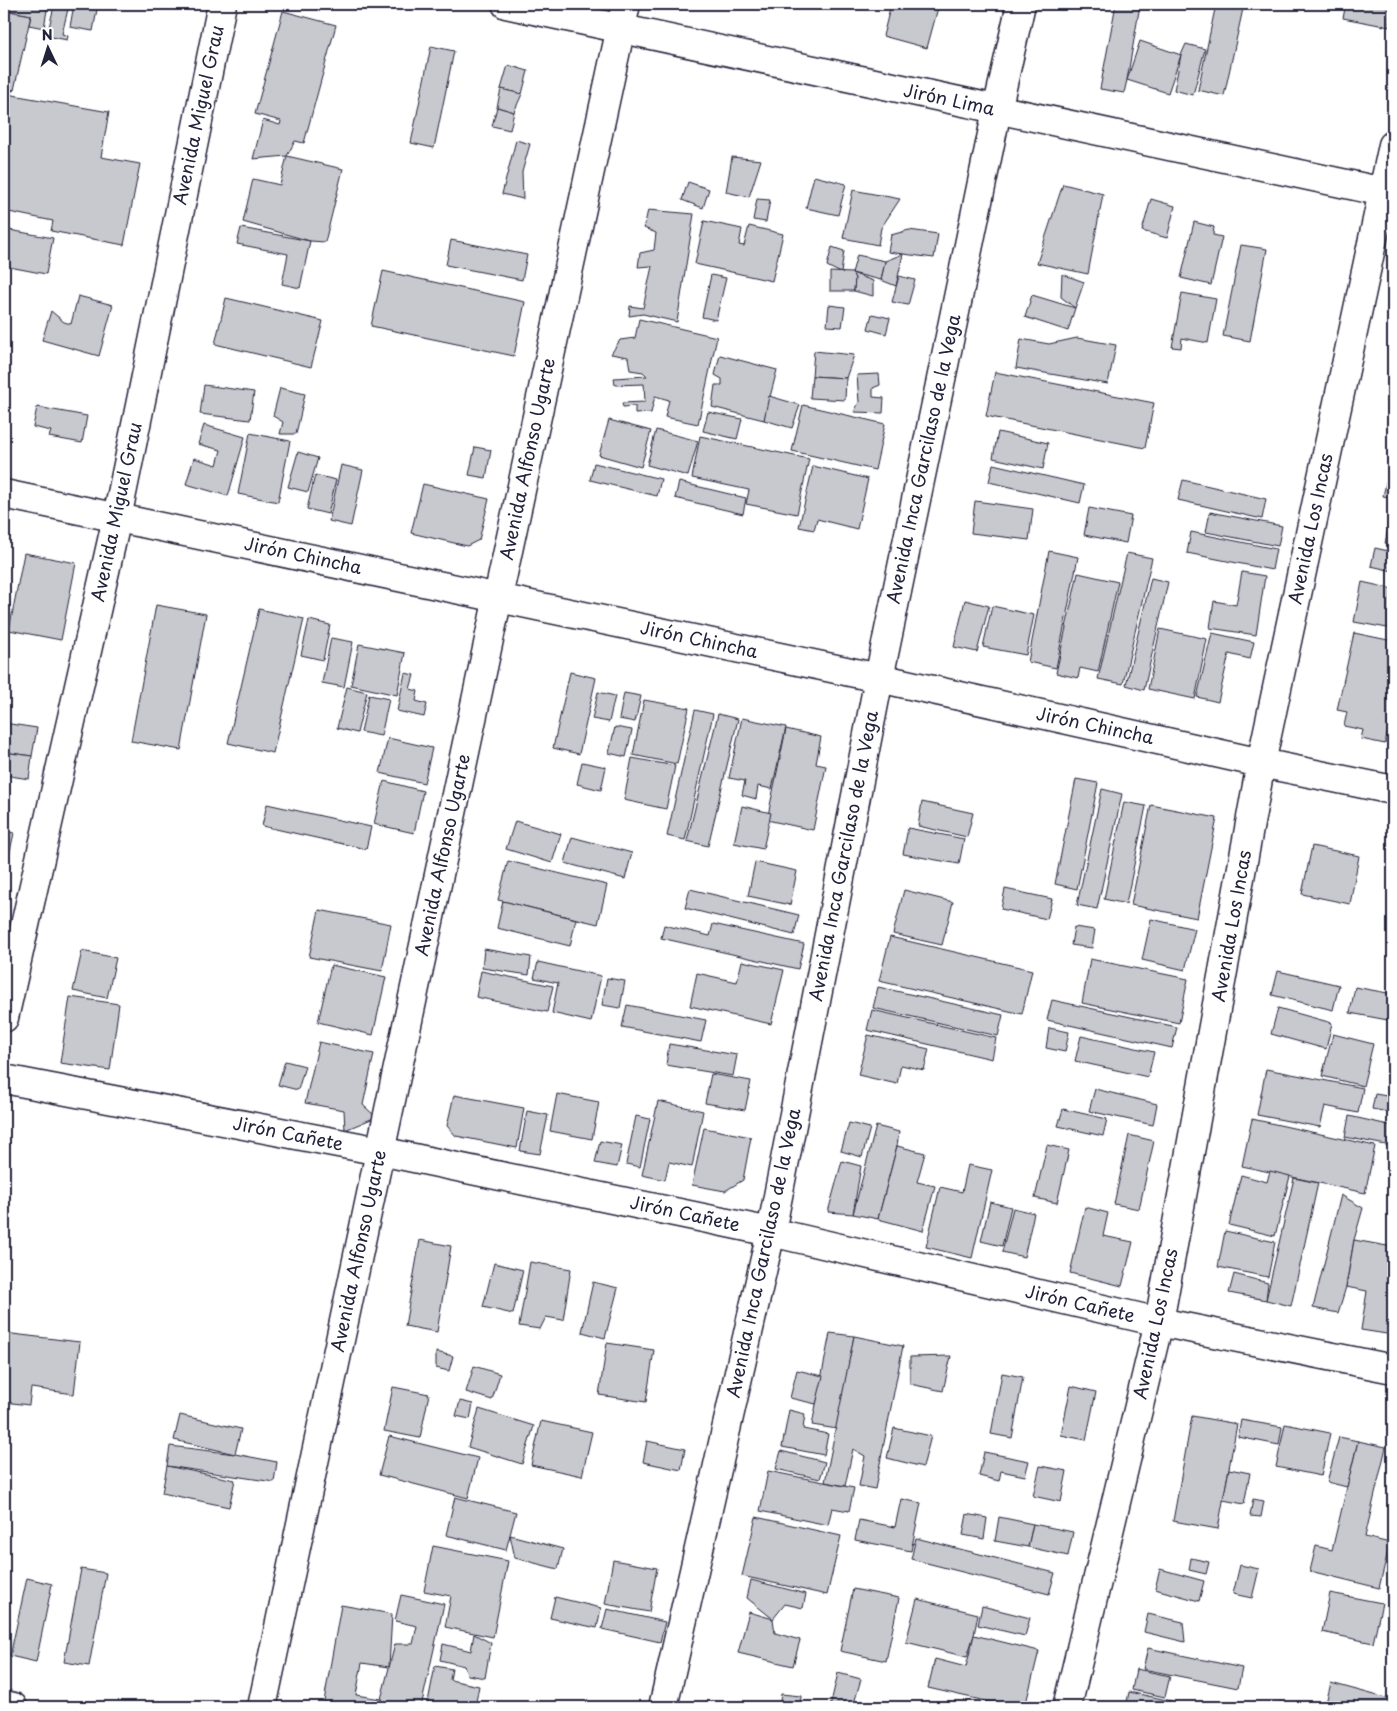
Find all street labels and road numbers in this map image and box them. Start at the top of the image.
street label: Avenida Miguel Grau [165,23,230,207]
street label: Jirón Lima [901,76,998,122]
street label: Avenida Inca Garcilaso de la Vega [879,311,967,606]
street label: Avenida Alfonso Ugarte [492,355,561,562]
street label: Avenida Miguel Grau [83,420,148,604]
street label: Avenida Los Incas [1280,451,1339,607]
street label: Jirón Chincha [242,529,365,580]
street label: Jirón Chincha [638,613,761,664]
street label: Jirón Chincha [1034,699,1157,750]
street label: Avenida Inca Garcilaso de la Vega [801,707,884,1003]
street label: Avenida Alfonso Ugarte [407,751,476,958]
street label: Avenida Los Incas [1204,848,1257,1004]
street label: Avenida Inca Garcilaso de la Vega [719,1105,807,1400]
street label: Jirón Cañete [231,1109,346,1156]
street label: Avenida Alfonso Ugarte [323,1147,392,1354]
street label: Jirón Cañete [628,1188,743,1237]
street label: Avenida Los Incas [1125,1246,1184,1402]
street label: Jirón Cañete [1023,1277,1138,1328]

